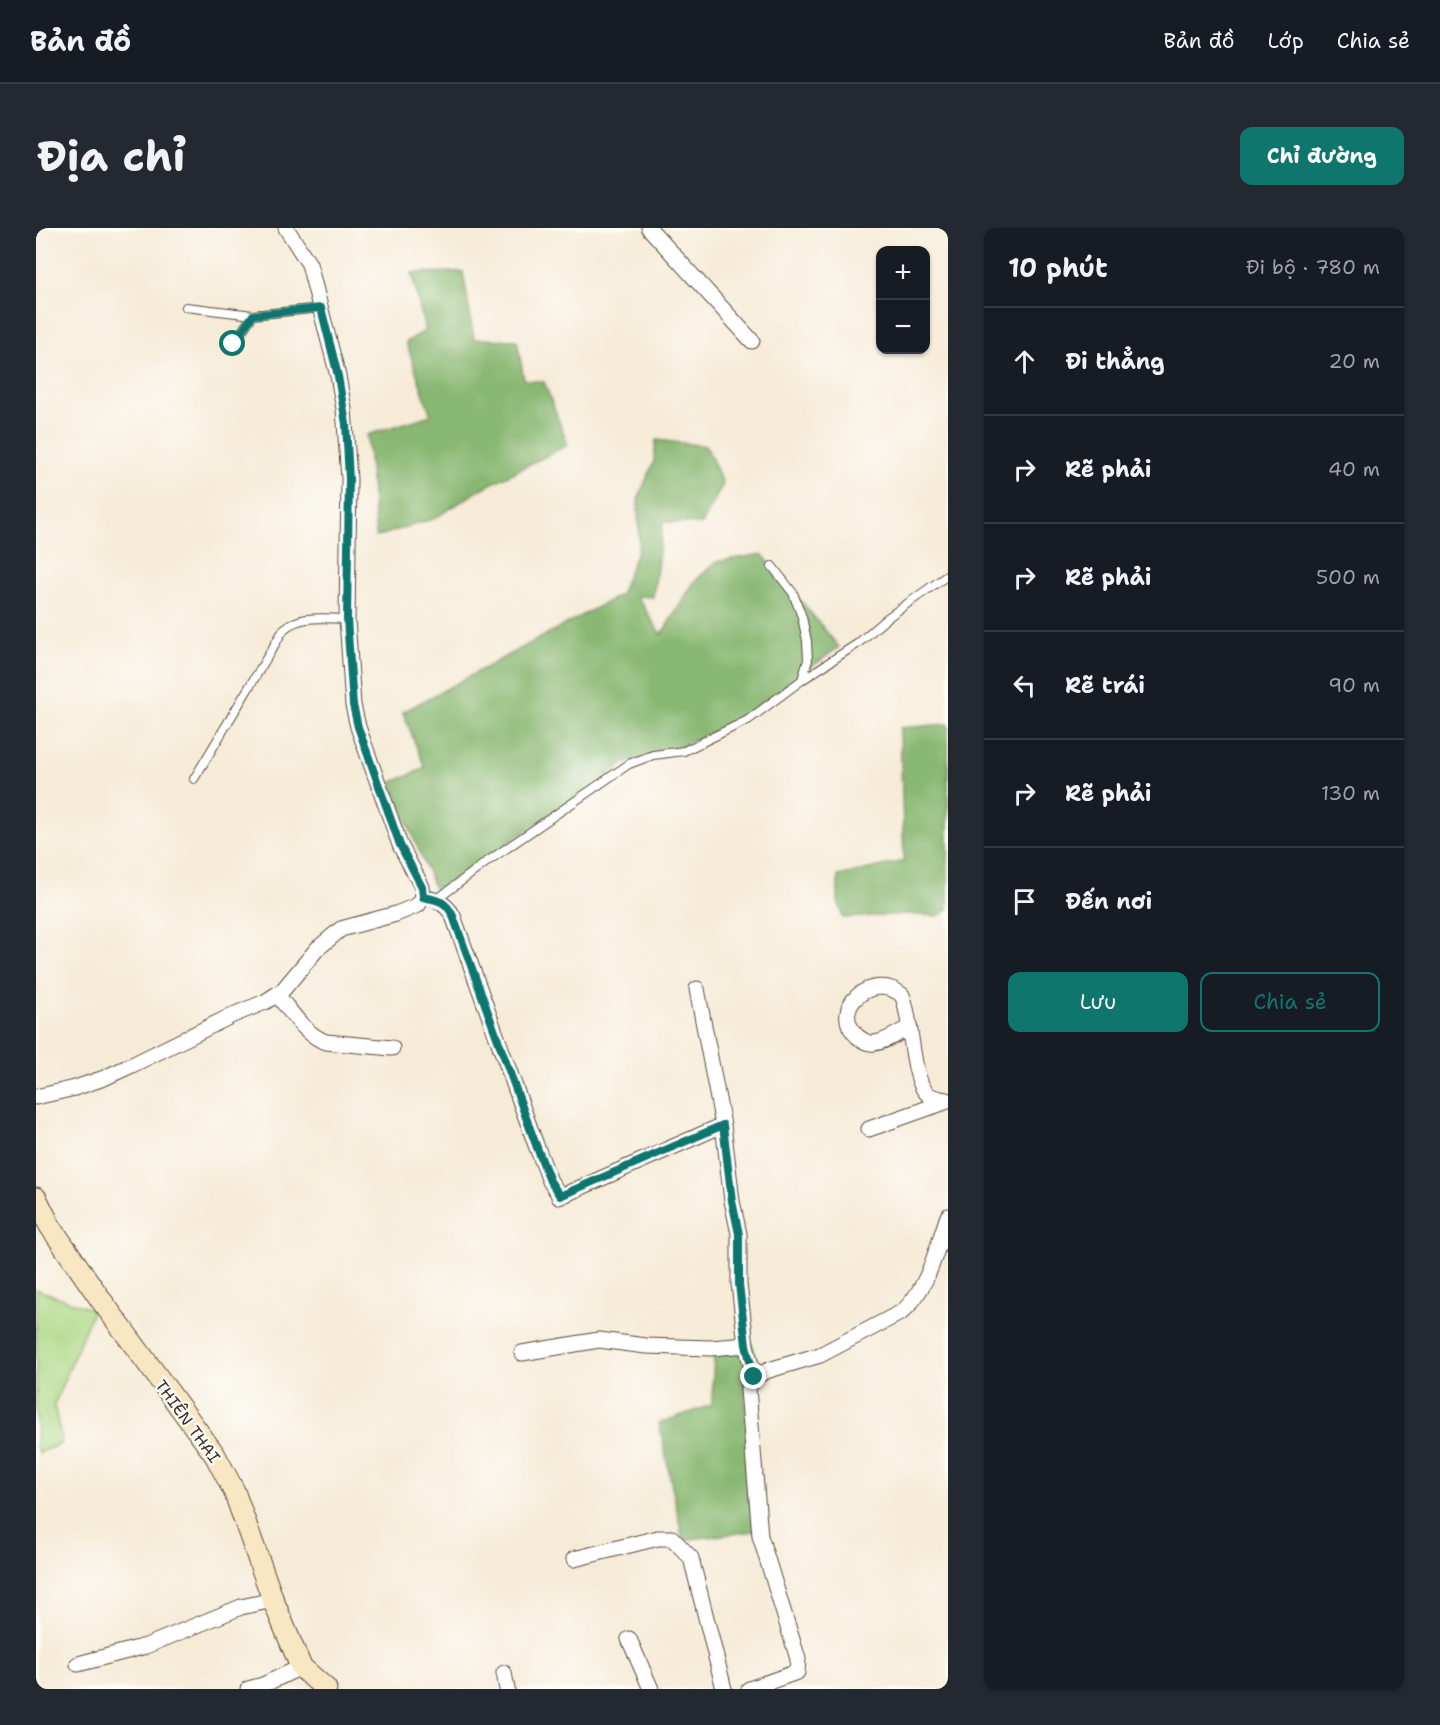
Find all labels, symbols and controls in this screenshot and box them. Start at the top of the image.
text: Bản đồ [30,22,131,60]
text: Bản đồ [1164,27,1235,55]
text: Lớp [1268,27,1304,55]
text: Chia sẻ [1337,27,1410,55]
button: Chỉ đường [1240,127,1404,185]
text: Địa chỉ [36,128,185,184]
map controls [876,246,930,354]
button: + [876,246,930,300]
text: 10 phút [1008,250,1108,285]
text: Đi bộ · 780 m [1246,254,1380,280]
button: − [876,300,930,354]
route start [219,330,245,356]
icon: ahead [1008,345,1041,378]
text: Đi thẳng [1065,347,1165,376]
text: 20 m [1329,348,1380,374]
icon: right [1008,453,1041,486]
text: Rẽ phải [1065,455,1151,484]
text: 40 m [1328,456,1380,482]
icon: right [1008,561,1041,594]
text: Rẽ phải [1065,563,1151,592]
text: 500 m [1316,564,1380,590]
icon: left [1008,669,1041,702]
text: Rẽ trái [1065,671,1145,700]
text: 90 m [1328,672,1380,698]
icon: right [1008,777,1041,810]
text: Rẽ phải [1065,779,1151,808]
text: 130 m [1321,780,1380,806]
icon: arrive [1008,885,1041,918]
text: Đến nơi [1065,887,1152,916]
button: Lưu [1008,972,1188,1032]
button: Chia sẻ [1200,972,1380,1032]
route end [740,1363,766,1389]
street label: THIÊN THAI [150,1376,225,1467]

